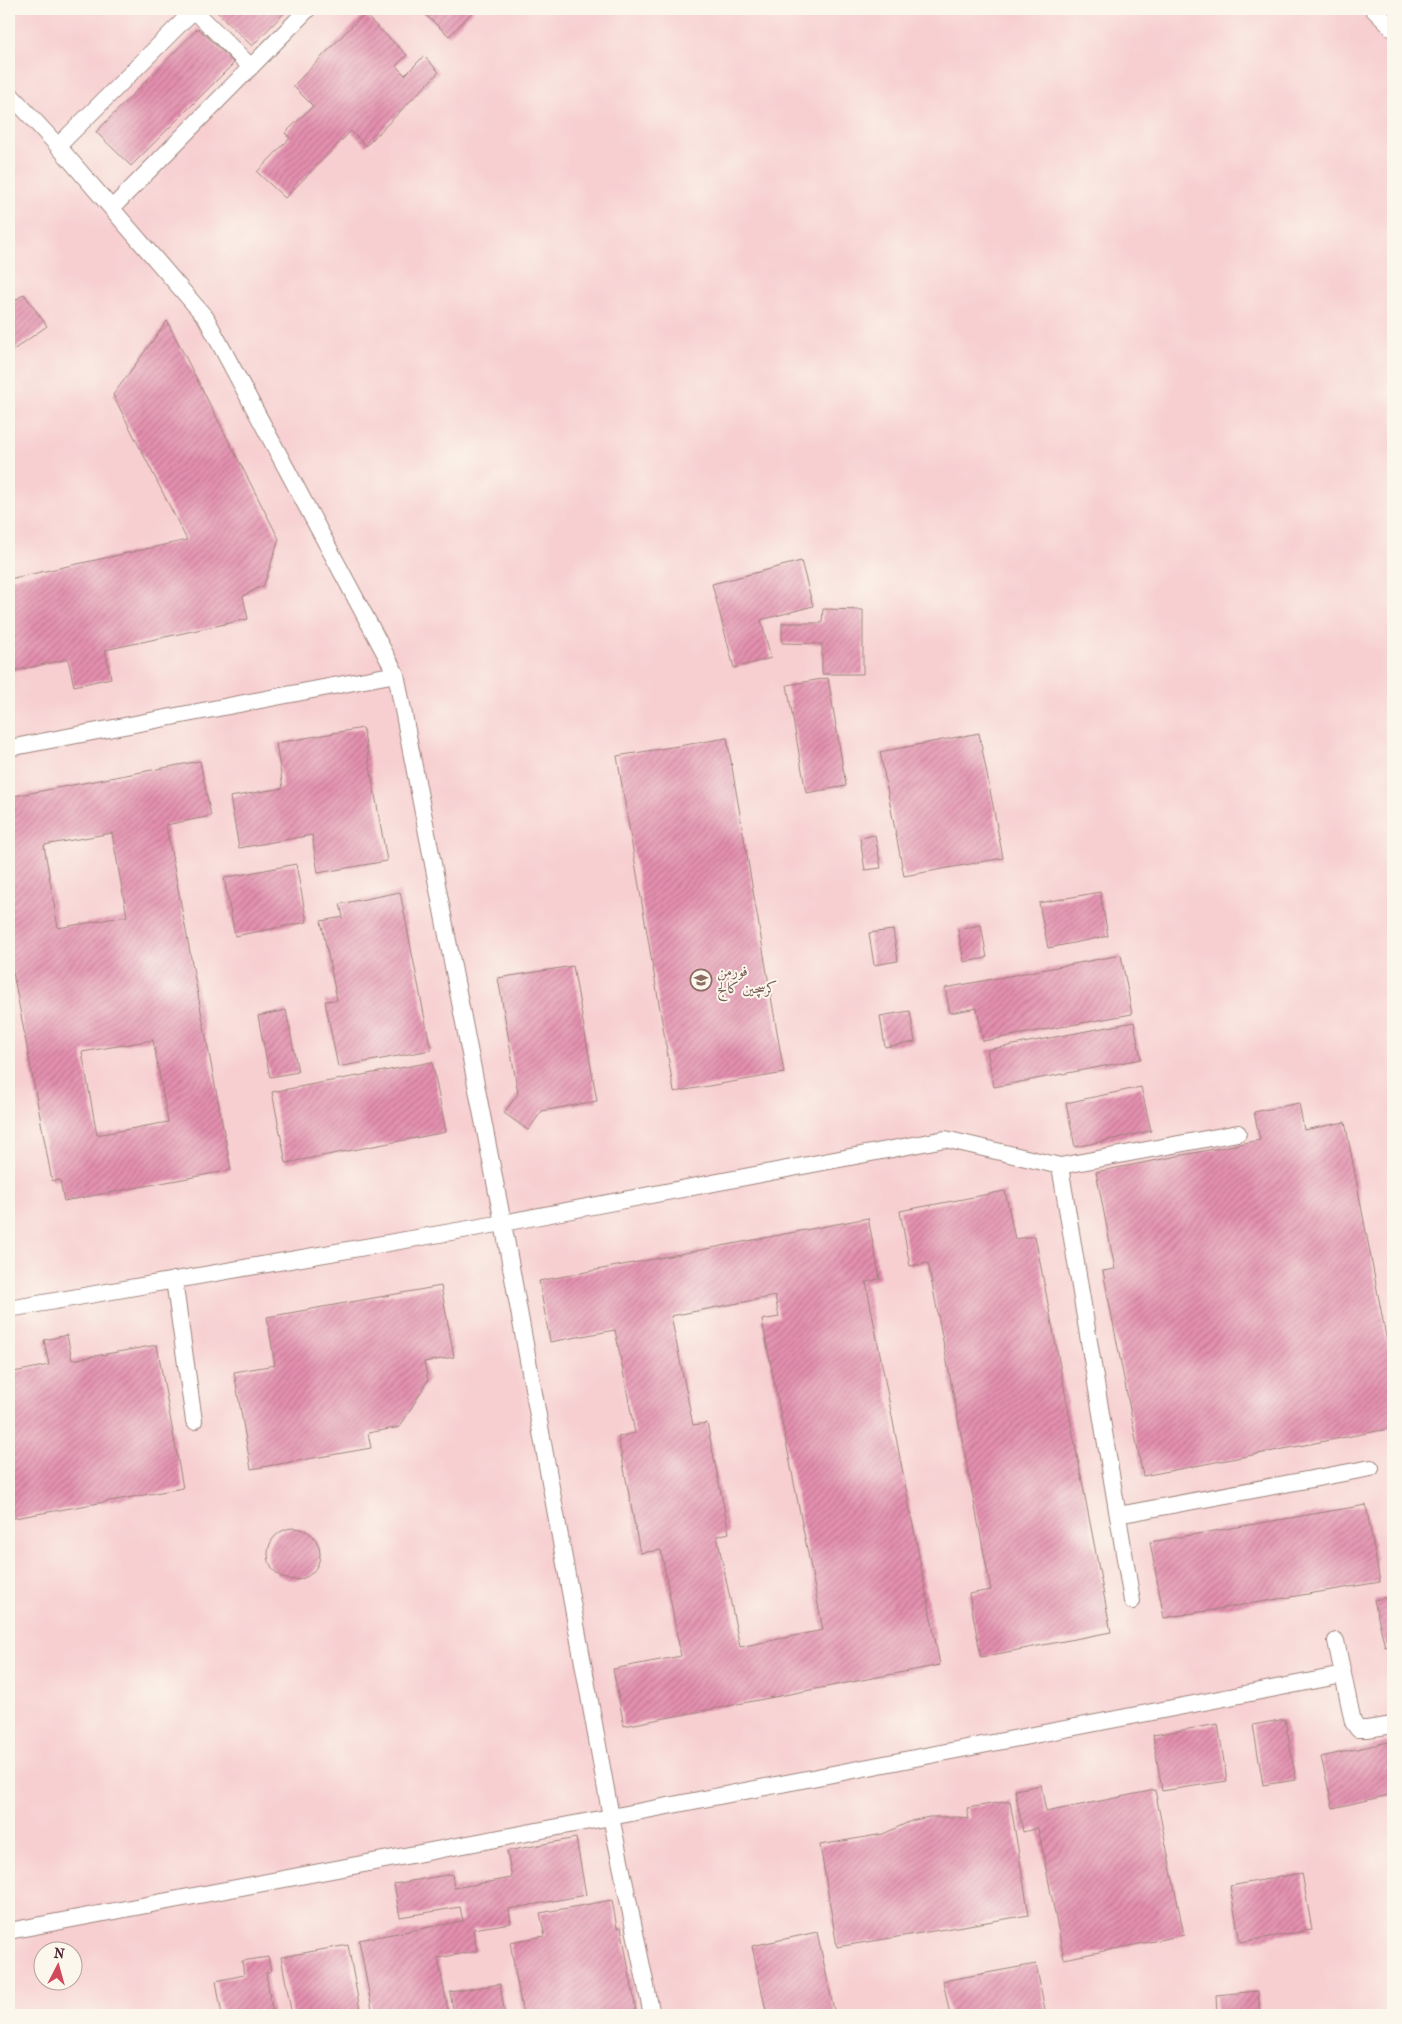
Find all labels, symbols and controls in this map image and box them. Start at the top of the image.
place label: فورمن کرسچین کالج [717,962,777,1002]
school or university icon: فورمن کرسچین کالج [689,968,713,992]
north arrow [32,1942,82,1992]
text: N [53,1945,66,1963]

